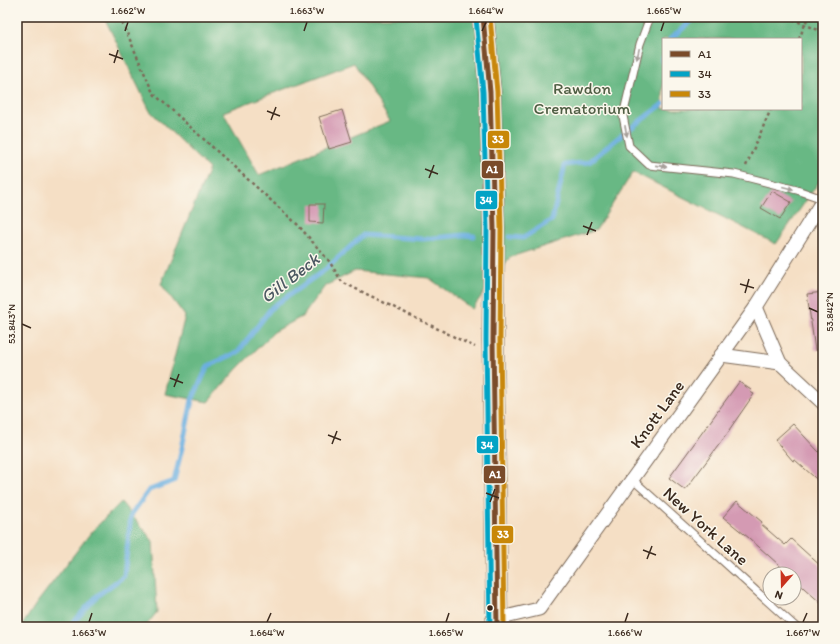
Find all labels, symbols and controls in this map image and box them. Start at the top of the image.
text: 1.662°W [111,4,146,17]
text: 1.663°W [290,4,325,17]
text: 1.664°W [468,4,504,17]
text: 1.665°W [647,4,682,17]
legend [662,38,802,110]
text: A1 [698,47,712,61]
one-way arrow [635,48,641,60]
text: 34 [698,67,712,81]
park label: Rawdon Crematorium [534,78,631,118]
text: 33 [698,87,712,101]
one-way arrow [624,125,630,137]
line badge: 33 [487,130,510,149]
text: 33 [492,133,504,146]
line badge: A1 [481,160,504,179]
text: A1 [485,163,499,176]
one-way arrow [655,163,667,169]
one-way arrow [783,185,795,191]
line badge: 34 [475,190,498,210]
text: 34 [480,194,493,207]
water label: Gill Beck [256,247,325,308]
text: 53.842°N [823,292,836,332]
text: 53.843°N [5,304,18,344]
street label: Knott Lane [626,376,688,452]
line badge: 34 [476,435,499,454]
text: 34 [481,439,494,452]
line badge: A1 [483,465,506,484]
text: A1 [488,468,502,481]
street label: New York Lane [659,483,753,569]
line badge: 33 [491,525,514,544]
text: 33 [497,528,509,541]
north arrow [762,566,802,606]
text: N [773,588,784,602]
unlabelled marker [485,603,495,613]
text: 1.663°W [72,626,107,639]
text: 1.664°W [249,626,285,639]
text: 1.665°W [429,626,464,639]
text: 1.666°W [608,626,643,639]
text: 1.667°W [786,626,821,639]

